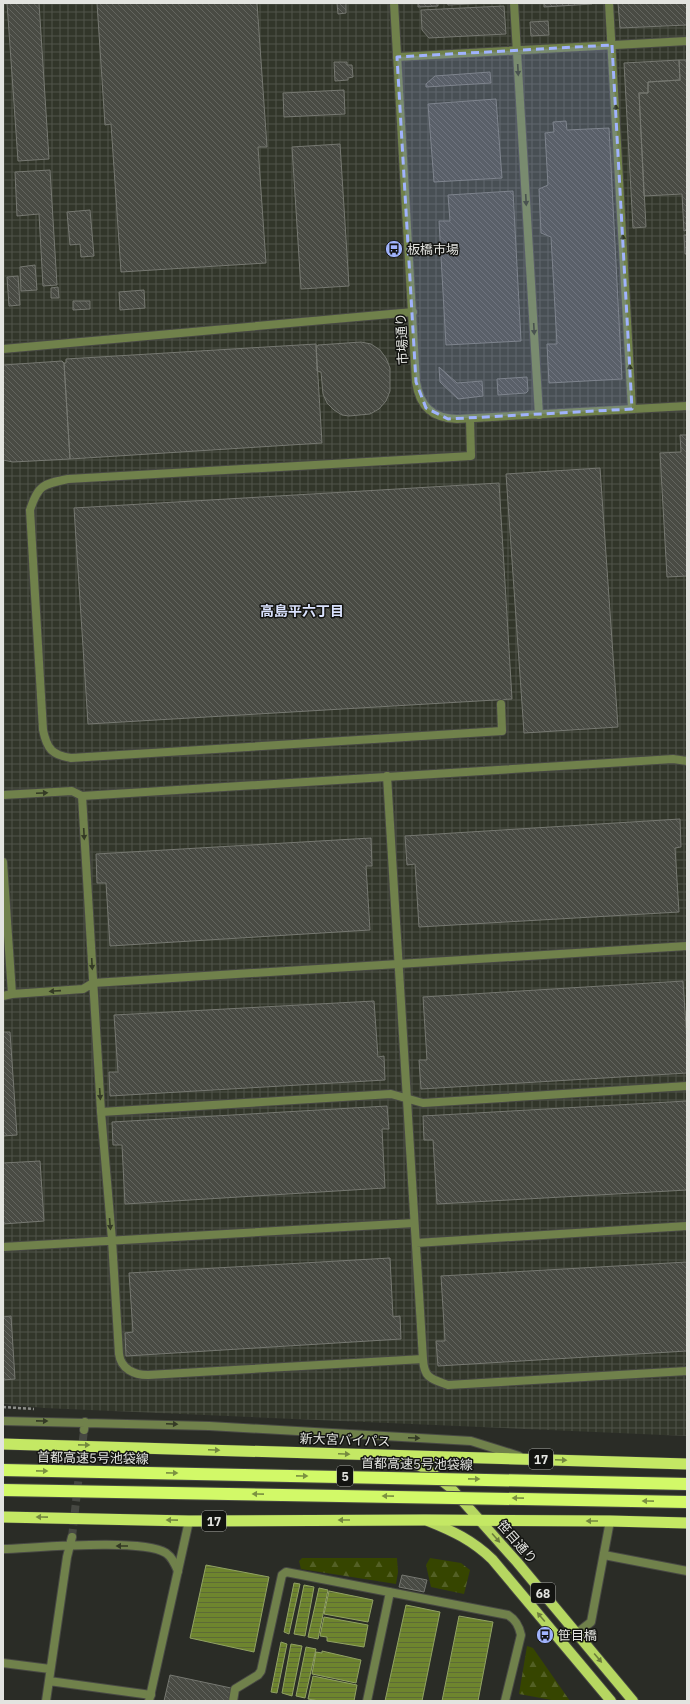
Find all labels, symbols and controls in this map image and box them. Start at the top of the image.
one-way arrow [515,64,522,76]
one-way arrow [612,104,619,116]
one-way arrow [523,194,530,206]
one-way arrow [620,233,626,246]
bus stop icon: 板橋市場 [384,239,404,259]
place label: 板橋市場 [407,241,459,258]
street label: 市場通り [392,313,412,365]
one-way arrow [530,323,537,335]
one-way arrow [627,364,634,376]
district label: 高島平六丁目 [260,602,344,620]
one-way arrow [36,790,49,796]
one-way arrow [80,828,87,840]
one-way arrow [88,958,95,970]
one-way arrow [49,988,61,995]
one-way arrow [96,1088,103,1100]
one-way arrow [107,1218,114,1230]
one-way arrow [36,1418,49,1424]
one-way arrow [166,1421,178,1428]
street label: 新大宮バイパス [299,1430,391,1450]
one-way arrow [408,1434,420,1441]
one-way arrow [78,1442,90,1449]
one-way arrow [208,1447,221,1453]
street label: 首都高速5号池袋線 [37,1449,149,1467]
road number: 17 [529,1449,553,1469]
one-way arrow [338,1451,351,1457]
street label: 首都高速5号池袋線 [361,1455,473,1473]
one-way arrow [555,1457,568,1463]
road number: 5 [337,1466,353,1486]
one-way arrow [36,1468,49,1474]
one-way arrow [166,1470,179,1476]
one-way arrow [296,1473,309,1479]
one-way arrow [468,1476,481,1482]
one-way arrow [251,1491,264,1497]
one-way arrow [381,1493,394,1499]
one-way arrow [511,1495,524,1501]
one-way arrow [641,1498,654,1504]
road number: 17 [202,1511,226,1531]
one-way arrow [36,1514,48,1521]
one-way arrow [166,1517,178,1524]
one-way arrow [337,1517,350,1523]
street label: 笹目通り [494,1517,540,1567]
one-way arrow [585,1518,598,1524]
one-way arrow [491,1532,500,1543]
one-way arrow [116,1542,128,1549]
road number: 68 [531,1583,555,1603]
one-way arrow [536,1612,545,1623]
bus stop icon: 笹目橋 [535,1625,555,1645]
place label: 笹目橋 [558,1627,597,1644]
one-way arrow [593,1653,602,1664]

